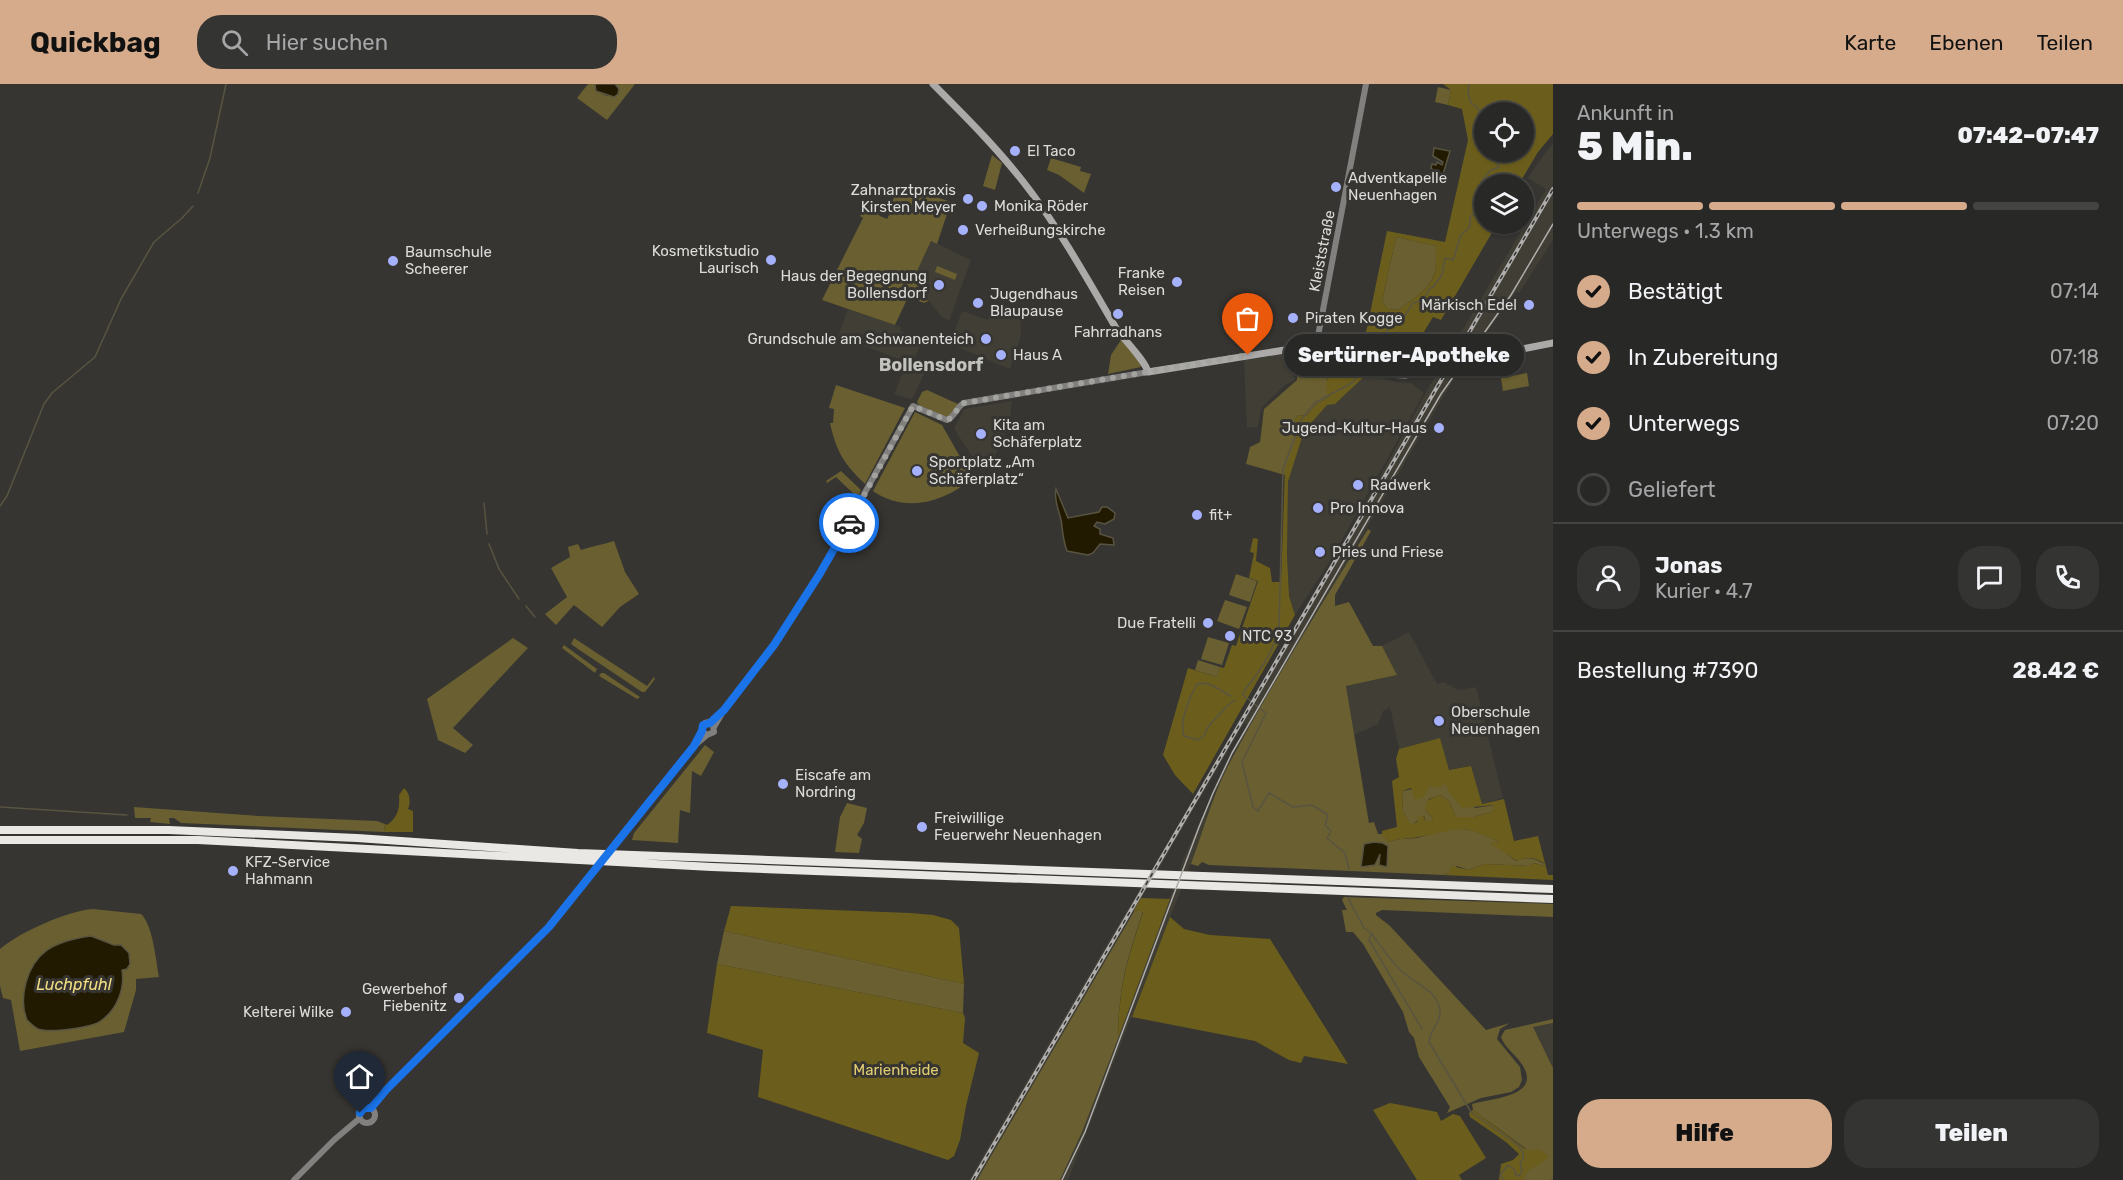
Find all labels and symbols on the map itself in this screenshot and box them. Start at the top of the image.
place label: El Taco [1027,142,1076,160]
marker: El Taco [1008,144,1022,158]
place label: Adventkapelle Neuenhagen [1348,169,1447,204]
marker: Adventkapelle Neuenhagen [1329,180,1343,194]
place label: Zahnarztpraxis Kirsten Meyer [851,181,956,216]
marker: Zahnarztpraxis Kirsten Meyer [961,192,975,206]
place label: Monika Röder [994,197,1088,215]
marker: Monika Röder [975,199,989,213]
street label: Kleiststraße [1305,209,1339,293]
place label: Verheißungskirche [975,221,1106,239]
marker: Verheißungskirche [956,223,970,237]
place label: Kosmetikstudio Laurisch [652,242,759,277]
place label: Baumschule Scheerer [405,243,492,278]
marker: Kosmetikstudio Laurisch [764,253,778,267]
marker: Baumschule Scheerer [386,254,400,268]
place label: Franke Reisen [1118,264,1165,299]
place label: Haus der Begegnung Bollensdorf [780,267,927,302]
marker: Franke Reisen [1170,275,1184,289]
marker: Haus der Begegnung Bollensdorf [932,278,946,292]
place label: Jugendhaus Blaupause [990,285,1078,320]
pin [1222,293,1273,355]
marker: Jugendhaus Blaupause [971,296,985,310]
place label: Märkisch Edel [1421,296,1517,314]
marker: Märkisch Edel [1522,298,1536,312]
marker: Fahrradhans [1111,307,1125,321]
place label: Piraten Kogge [1305,309,1403,327]
marker: Piraten Kogge [1286,311,1300,325]
place label: Fahrradhans [1074,323,1163,341]
place label: Grundschule am Schwanenteich [747,330,974,348]
marker: Grundschule am Schwanenteich [979,332,993,346]
callout: Sertürner-Apotheke [1284,334,1524,376]
place label: Haus A [1013,346,1062,364]
marker: Haus A [994,348,1008,362]
district label: Bollensdorf [879,354,983,376]
place label: Kita am Schäferplatz [993,416,1082,451]
place label: Jugend-Kultur-Haus [1282,419,1427,437]
marker: Jugend-Kultur-Haus [1432,421,1446,435]
marker: Kita am Schäferplatz [974,427,988,441]
place label: Sportplatz „Am Schäferplatz“ [929,453,1035,488]
marker: Sportplatz „Am Schäferplatz“ [910,464,924,478]
place label: Radwerk [1370,476,1431,494]
marker: Radwerk [1351,478,1365,492]
courier [819,493,879,553]
place label: Pro Innova [1330,499,1404,517]
marker: Pro Innova [1311,501,1325,515]
place label: fit+ [1209,506,1232,524]
marker: fit+ [1190,508,1204,522]
place label: Pries und Friese [1332,543,1444,561]
marker: Pries und Friese [1313,545,1327,559]
place label: Due Fratelli [1117,614,1196,632]
marker: Due Fratelli [1201,616,1215,630]
place label: NTC 93 [1242,627,1292,645]
marker: NTC 93 [1223,629,1237,643]
place label: Oberschule Neuenhagen [1451,703,1540,738]
marker: Oberschule Neuenhagen [1432,714,1446,728]
place label: Eiscafe am Nordring [795,766,871,801]
marker: Eiscafe am Nordring [776,777,790,791]
place label: Freiwillige Feuerwehr Neuenhagen [934,809,1102,844]
marker: Freiwillige Feuerwehr Neuenhagen [915,820,929,834]
place label: KFZ-Service Hahmann [245,853,330,888]
marker: KFZ-Service Hahmann [226,864,240,878]
water label: Luchpfuhl [36,975,113,994]
place label: Gewerbehof Fiebenitz [362,980,447,1015]
marker: Gewerbehof Fiebenitz [452,991,466,1005]
place label: Kelterei Wilke [243,1003,334,1021]
marker: Kelterei Wilke [339,1005,353,1019]
pin [334,1051,385,1113]
park label: Marienheide [853,1061,939,1079]

